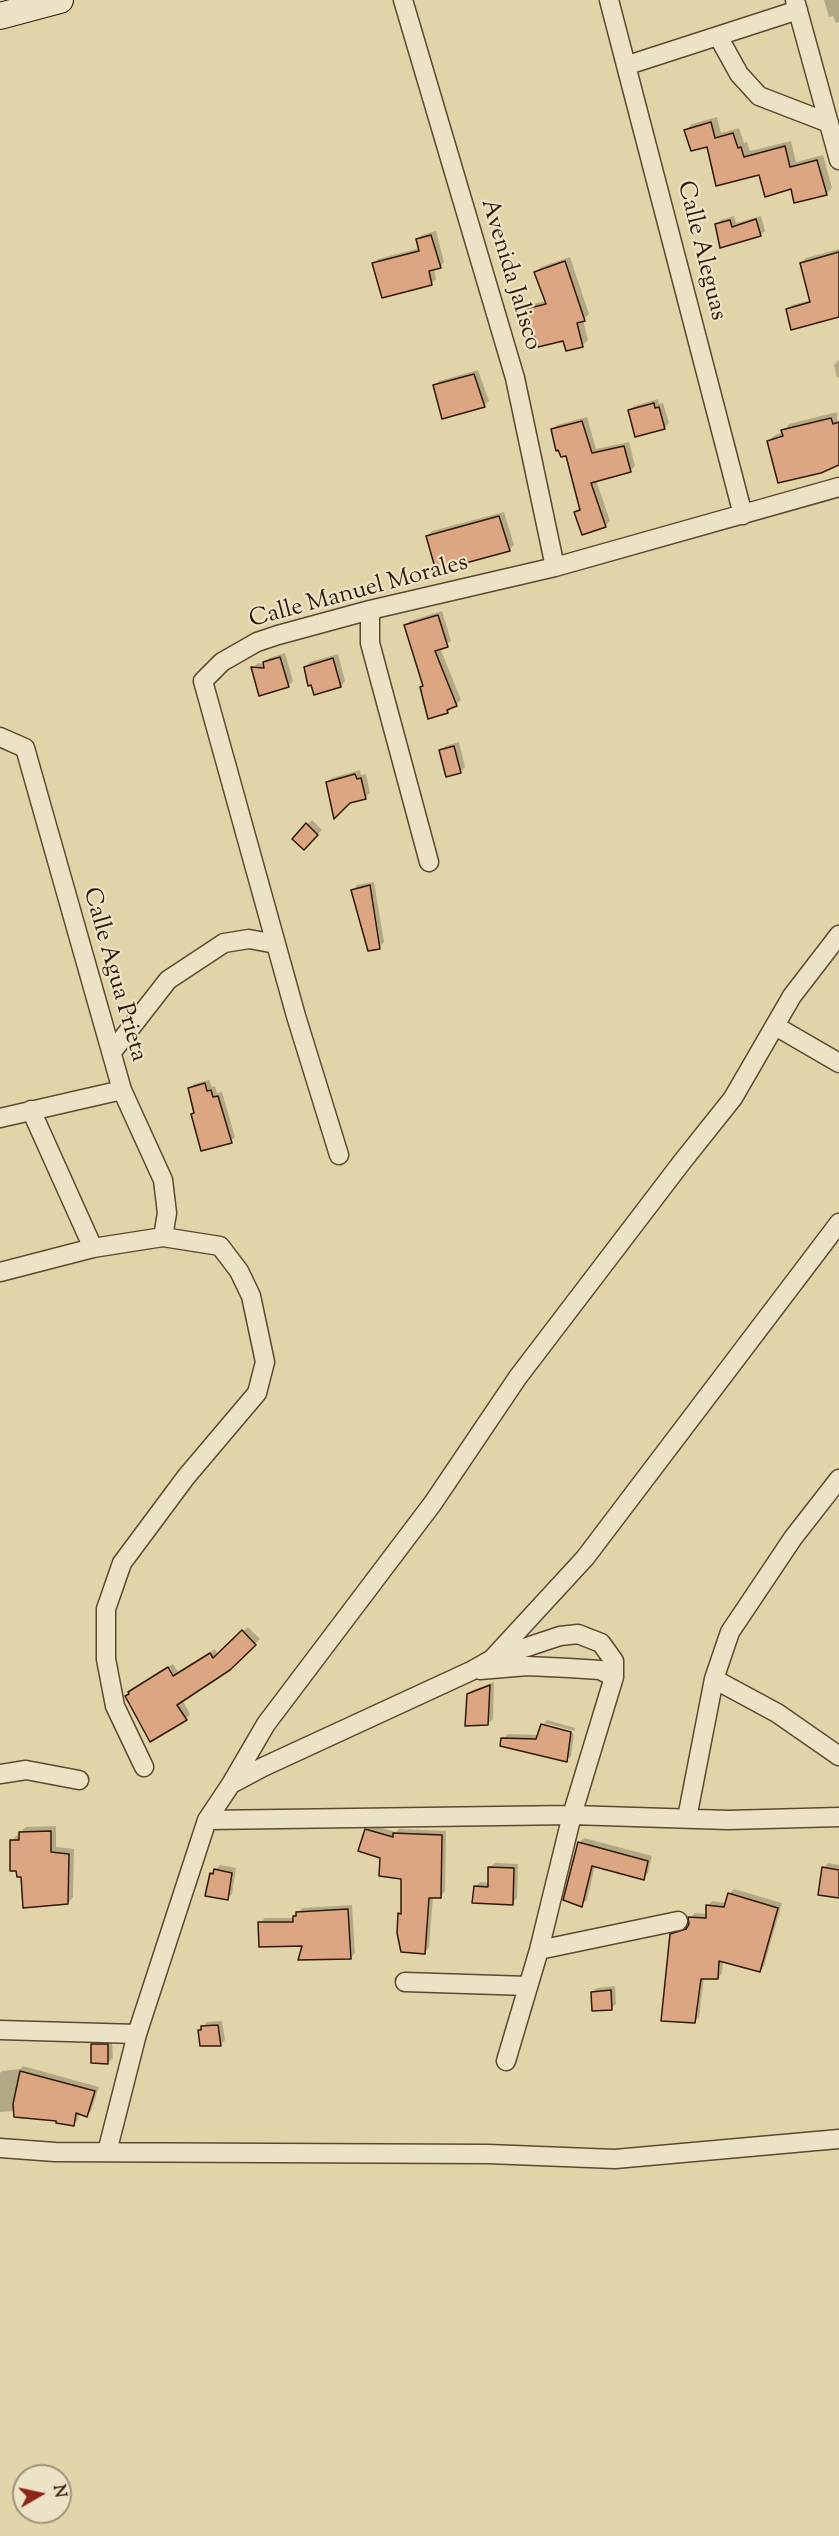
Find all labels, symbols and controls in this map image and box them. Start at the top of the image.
street label: Calle Aleguas [669,178,731,324]
street label: Avenida Jalisco [472,196,546,354]
street label: Calle Manuel Morales [246,550,472,636]
street label: Calle Agua Prieta [74,885,152,1065]
north arrow [12,2464,72,2524]
text: N [46,2483,71,2500]

